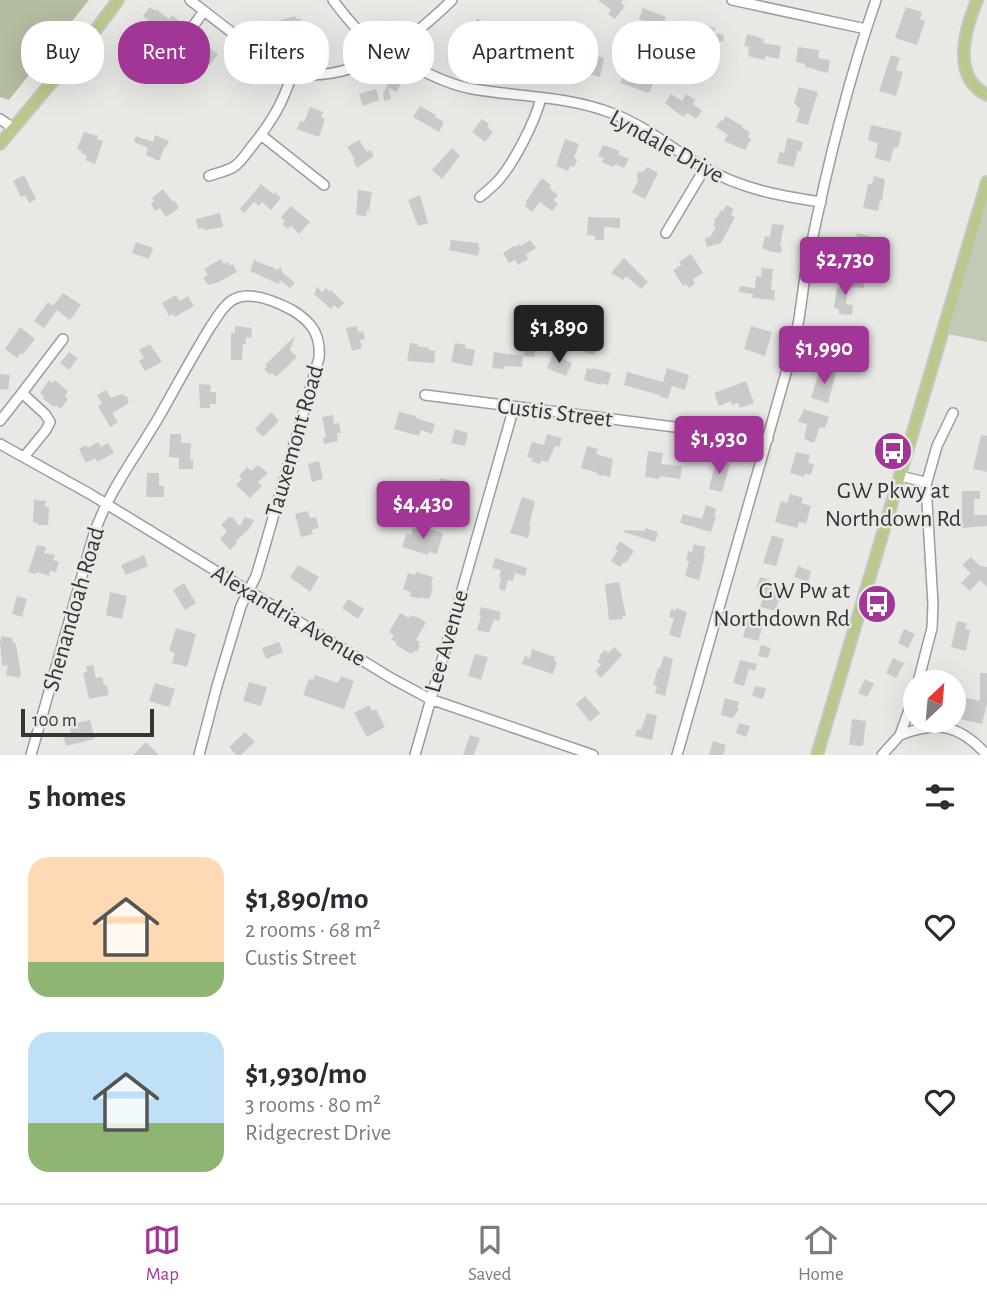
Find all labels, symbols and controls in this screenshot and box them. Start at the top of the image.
chip: Buy [21,21,104,84]
chip: Rent [118,21,210,84]
chip: Filters [224,21,329,84]
chip: New [343,21,434,84]
chip: Apartment [448,21,598,84]
chip: House [612,21,720,84]
street label: Lyndale Drive [605,106,728,188]
pin: $2,730 [788,238,902,297]
text: $2,730 [816,248,874,271]
pin: $1,890 [502,306,616,365]
text: $1,890 [530,316,588,339]
pin: $1,990 [767,326,881,386]
text: $1,990 [795,337,853,360]
street label: Tauxemont Road [262,362,328,520]
street label: Custis Street [496,394,614,432]
pin: $1,930 [662,416,776,476]
text: $1,930 [691,427,747,450]
bus stop icon: GW Pkwy at Northdown Rd [872,430,914,472]
place label: GW Pkwy at Northdown Rd [825,479,961,531]
pin: $4,430 [366,482,480,541]
text: $4,430 [393,492,453,515]
street label: Shenandoah Road [39,524,109,694]
street label: Alexandria Avenue [207,560,370,671]
place label: GW Pw at Northdown Rd [713,579,850,631]
bus stop icon: GW Pw at Northdown Rd [856,583,898,625]
street label: Lee Avenue [421,587,473,695]
north arrow [903,670,966,733]
map controls [903,670,966,733]
scale bar [21,706,154,738]
text: 100 m [32,711,77,730]
icon: filters [921,778,959,816]
text: 5 homes [28,782,126,812]
text: $1,890/mo [245,884,369,914]
icon: home [84,885,168,969]
icon: heart [921,908,959,946]
text: 2 rooms · 68 m² [245,919,381,942]
text: Custis Street [245,947,356,970]
text: $1,930/mo [245,1059,367,1089]
icon: home [84,1060,168,1144]
icon: heart [921,1083,959,1121]
text: 3 rooms · 80 m² [245,1094,381,1117]
text: Ridgecrest Drive [245,1122,391,1145]
tab: Map [143,1221,181,1286]
tab: Saved [468,1221,511,1286]
tab: Home [798,1221,844,1286]

